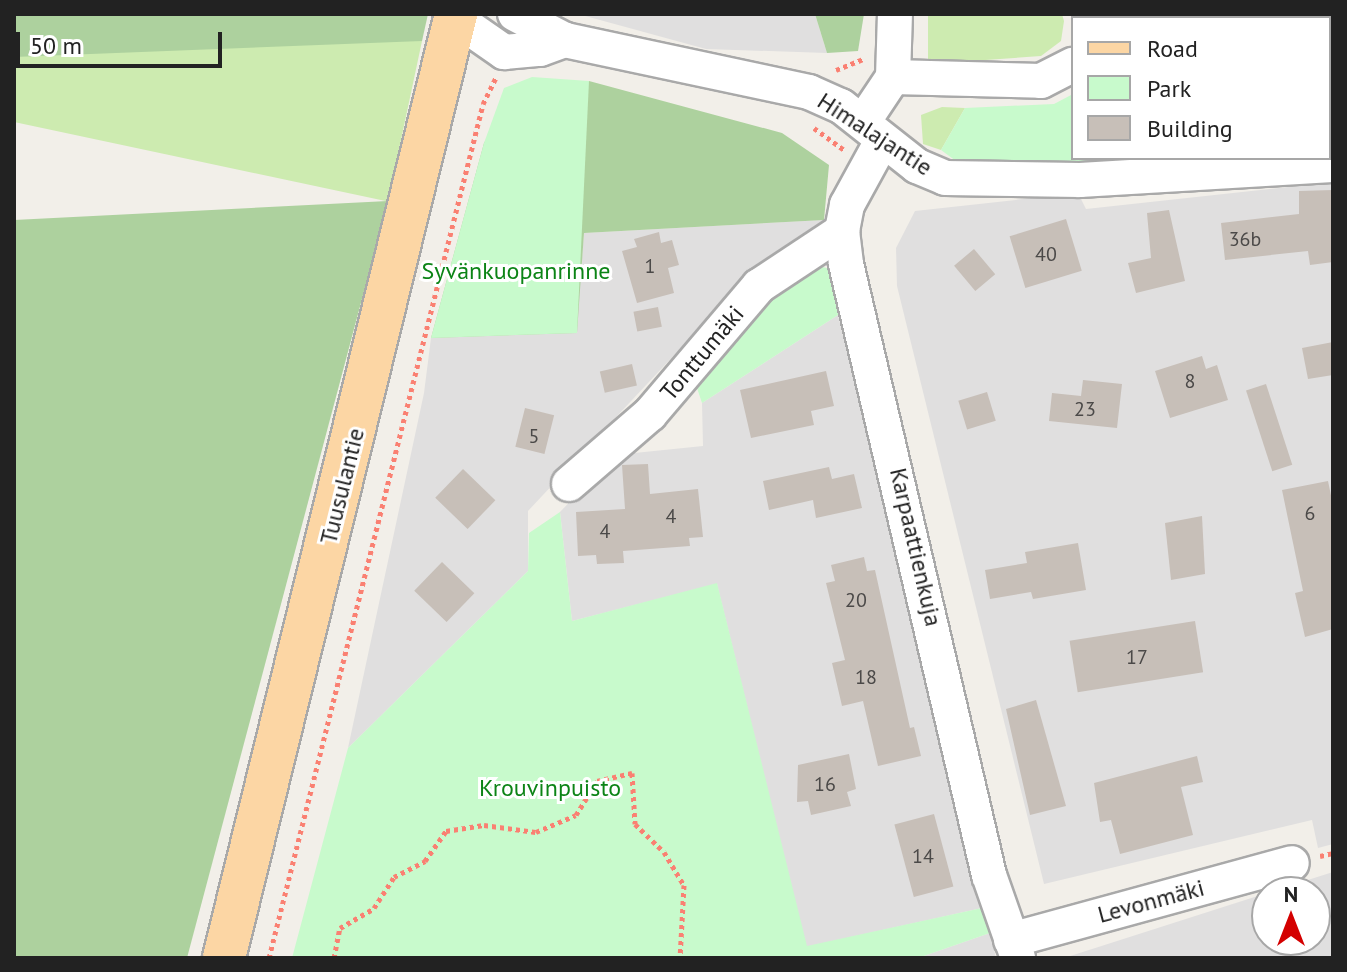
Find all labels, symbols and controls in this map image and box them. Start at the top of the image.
scale bar [20,16,226,66]
legend [1071,16,1331,160]
text: 50 m [30,30,82,61]
text: Road [1147,33,1198,64]
text: Park [1147,73,1191,104]
street label: Himalajantie [812,86,938,182]
text: Building [1147,113,1233,144]
house number: 36b [1229,227,1261,251]
house number: 40 [1035,242,1057,266]
house number: 1 [645,254,655,278]
park label: Syvänkuopanrinne [421,257,611,285]
street label: Tonttumäki [654,300,750,406]
house number: 8 [1185,369,1195,393]
house number: 23 [1074,397,1096,421]
house number: 5 [529,424,539,448]
street label: Tuusulantie [314,425,370,547]
street label: Karpaattienkuja [884,465,948,629]
house number: 6 [1305,501,1315,525]
house number: 4 [666,504,676,528]
house number: 4 [600,519,610,543]
house number: 20 [845,588,867,612]
house number: 17 [1126,645,1148,669]
house number: 18 [855,665,877,689]
house number: 16 [814,772,836,796]
park label: Krouvinpuisto [479,774,621,802]
house number: 14 [912,844,934,868]
street label: Levonmäki [1094,873,1208,929]
north arrow [1251,876,1331,956]
text: N [1284,880,1298,908]

